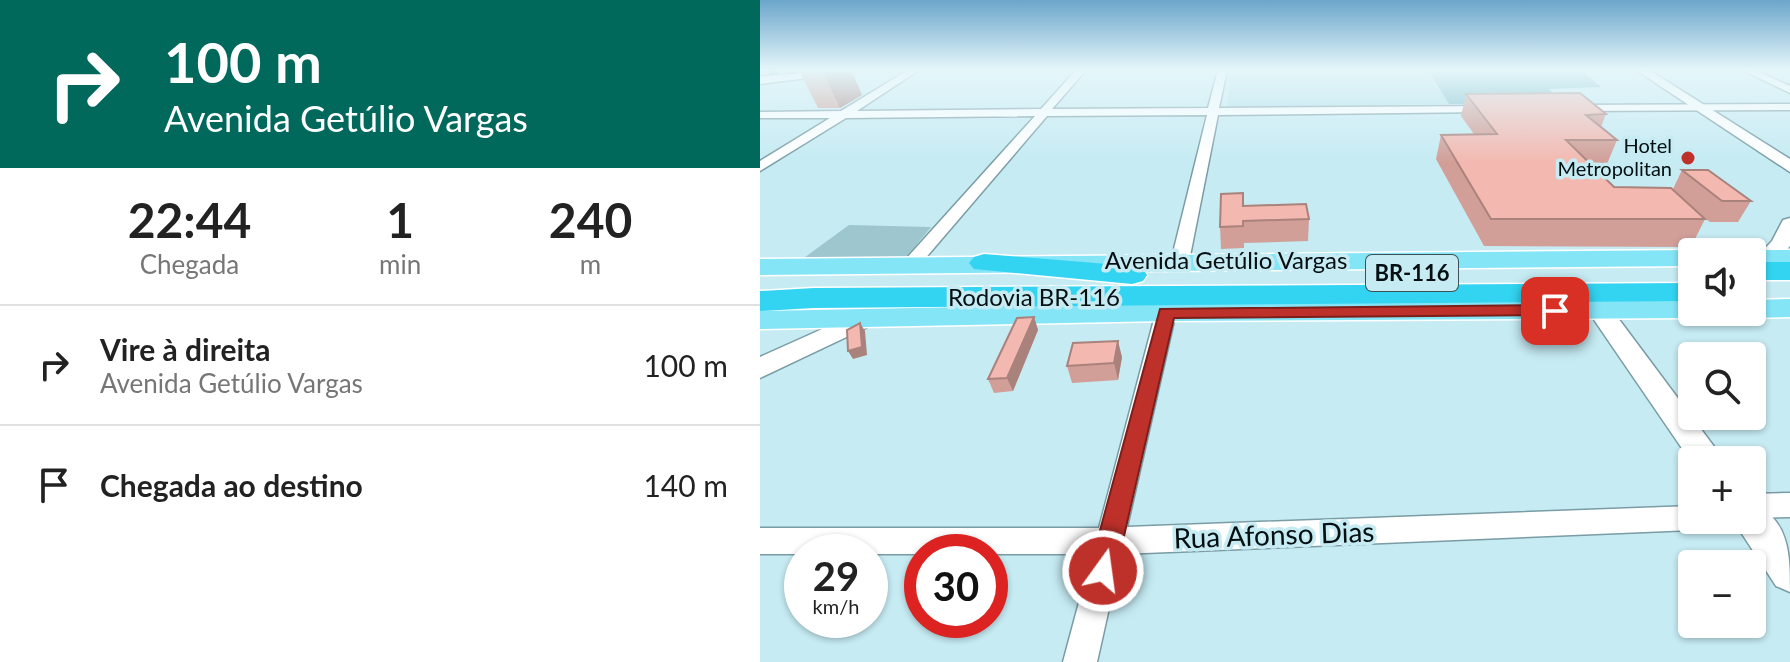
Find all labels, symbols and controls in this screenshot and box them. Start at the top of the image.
text: 100 m [164,28,322,95]
icon: right [32,32,136,136]
text: Avenida Getúlio Vargas [164,96,528,140]
place label: Hotel Metropolitan [1558,133,1672,180]
marker: Hotel Metropolitan [1679,149,1697,167]
text: 22:44 [128,191,251,248]
text: 1 [386,191,414,248]
text: 240 [549,191,632,248]
map controls [1678,238,1766,638]
button: sound [1678,238,1766,326]
street label: Avenida Getúlio Vargas [1105,245,1347,274]
text: Chegada [140,248,239,280]
text: min [379,248,421,280]
text: m [580,248,601,280]
road number: BR-116 [1366,255,1458,291]
pin [1521,277,1589,345]
street label: Rodovia BR-116 [948,282,1120,311]
icon: arrive [1533,289,1577,333]
text: Vire à direita [100,331,270,367]
button: search [1678,342,1766,430]
icon: right [32,343,76,387]
text: 100 m [643,347,728,383]
text: Avenida Getúlio Vargas [100,367,363,399]
button: + [1678,446,1766,534]
icon: arrive [32,463,76,507]
text: Chegada ao destino [100,467,363,503]
text: 140 m [643,467,728,503]
street label: Rua Afonso Dias [1173,514,1375,554]
position arrow [1061,529,1145,613]
speed limit sign: 30 [904,534,1008,638]
button: − [1678,550,1766,638]
text: 29 [813,552,859,600]
text: km/h [813,594,859,618]

